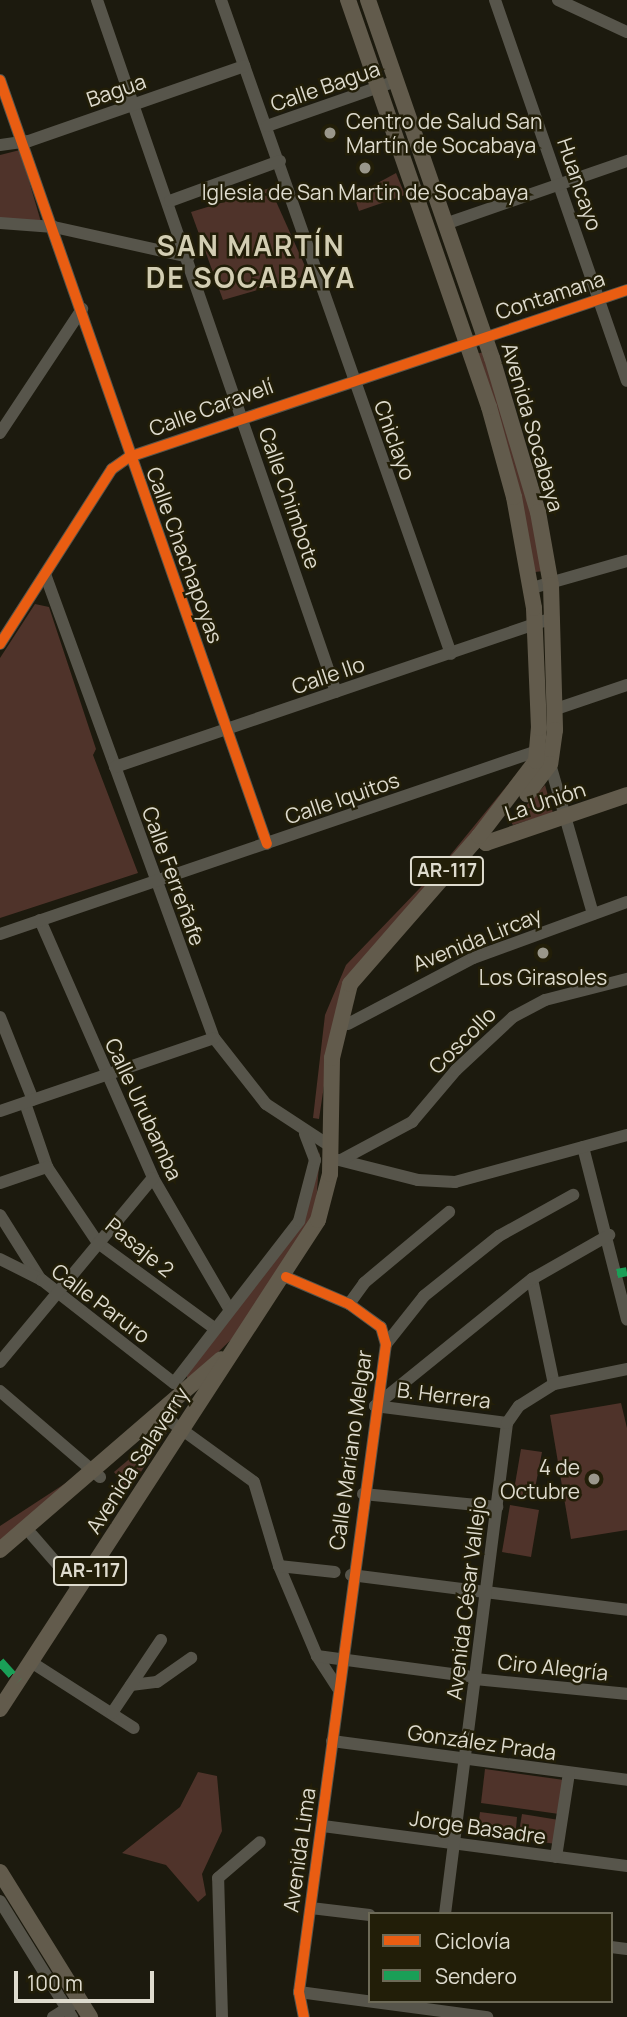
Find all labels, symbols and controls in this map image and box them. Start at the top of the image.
street label: Calle Bagua [267,56,383,116]
street label: Bagua [83,68,149,112]
place label: Centro de Salud San Martín de Socabaya [346,108,542,158]
marker: Centro de Salud San Martín de Socabaya [320,123,340,143]
street label: Huancayo [552,134,608,234]
marker: Iglesia de San Martin de Socabaya [357,160,373,176]
place label: Iglesia de San Martin de Socabaya [202,179,528,205]
district label: SAN MARTÍN DE SOCABAYA [147,228,355,294]
street label: Contamana [492,265,608,325]
street label: Avenida Socabaya [497,340,569,514]
street label: Calle Caravelí [145,373,277,441]
street label: Chiclayo [369,397,421,483]
street label: Calle Chimbote [254,424,326,572]
street label: Calle Chachapoyas [141,463,229,647]
street label: Calle Ilo [288,651,368,699]
street label: Calle Iquitos [282,767,402,829]
street label: La Unión [501,776,589,826]
street label: Calle Ferreñafe [137,803,211,949]
road number: AR-117 [408,856,486,886]
street label: Avenida Lircay [409,902,545,976]
marker: Los Girasoles [535,945,551,961]
place label: Los Girasoles [479,964,607,990]
street label: Coscollo [423,1001,501,1079]
street label: Calle Urubamba [100,1034,188,1184]
street label: Pasaje 2 [101,1212,179,1282]
street label: Calle Paruro [47,1258,155,1348]
street label: Calle Mariano Melgar [323,1348,377,1552]
street label: B. Herrera [396,1377,492,1413]
street label: Avenida Salaverry [80,1382,194,1538]
place label: 4 de Octubre [500,1454,580,1504]
marker: 4 de Octubre [586,1471,602,1487]
street label: Avenida César Vallejo [441,1495,491,1701]
road number: AR-117 [52,1555,128,1586]
street label: Ciro Alegría [497,1649,609,1685]
street label: González Prada [406,1719,558,1765]
street label: Avenida Lima [278,1786,320,1914]
street label: Jorge Basadre [408,1805,548,1849]
legend [368,1912,613,2003]
text: Ciclovía [435,1927,510,1955]
scale bar [18,1958,158,2002]
text: Sendero [435,1962,517,1990]
text: 100 m [27,1969,83,1997]

